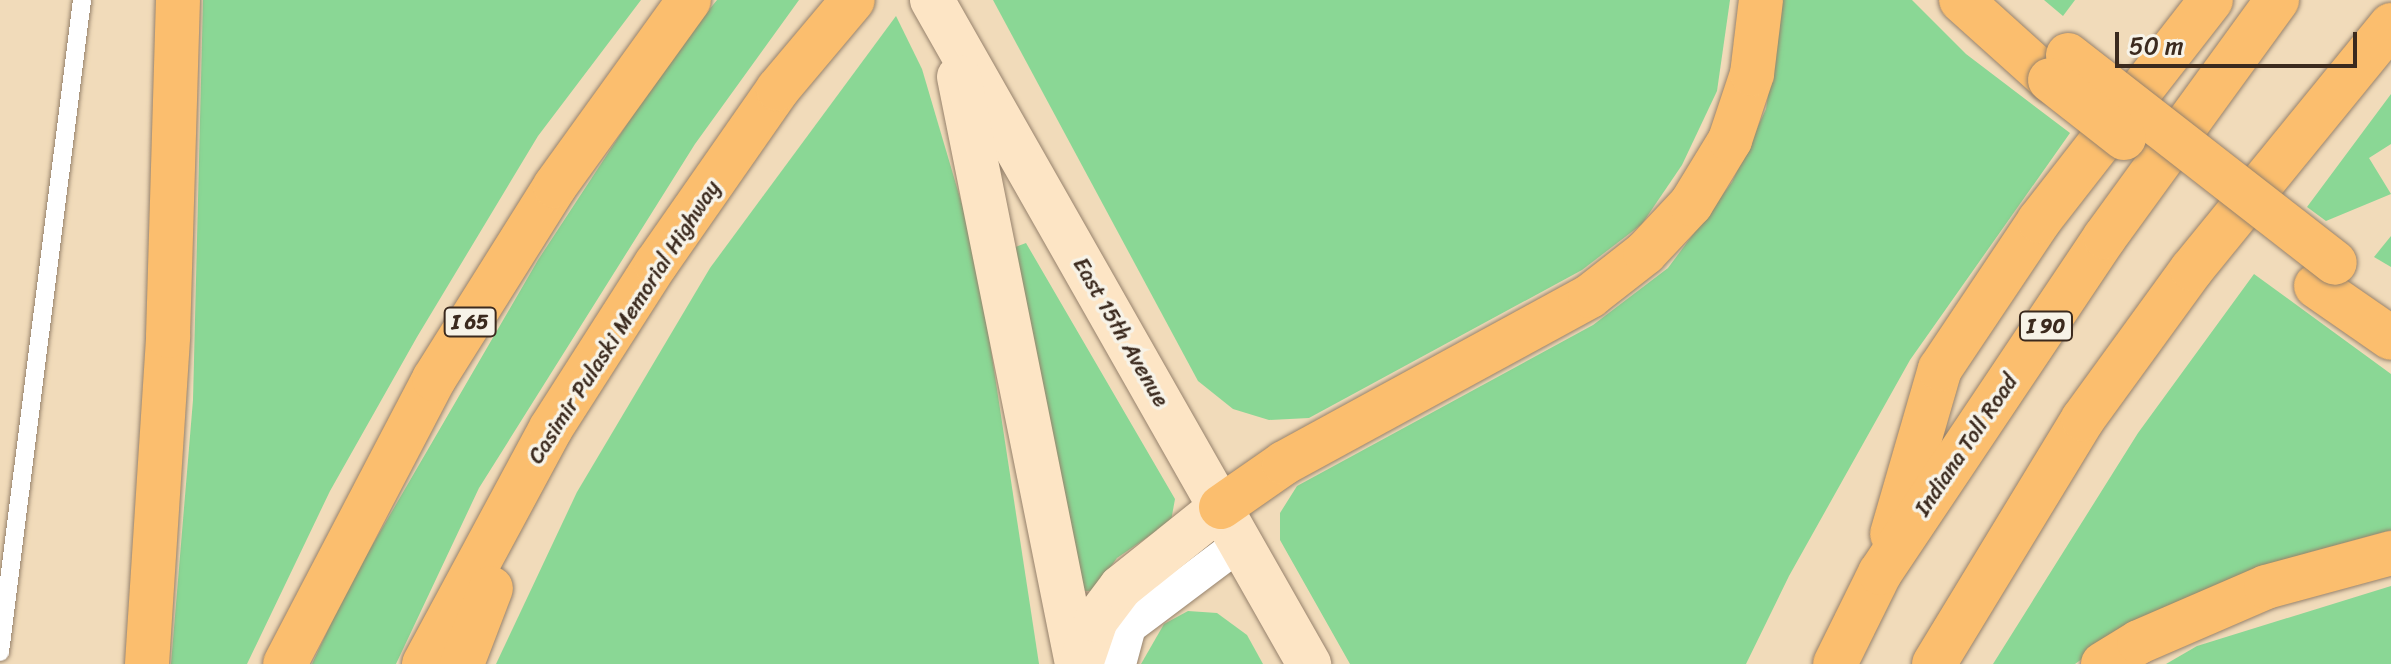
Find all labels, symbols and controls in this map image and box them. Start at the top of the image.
scale bar [2119,16,2361,66]
text: 50 m [2129,25,2184,67]
street label: Casimir Pulaski Memorial Highway [522,176,726,468]
street label: East 15th Avenue [1067,252,1175,412]
road number: I 65 [442,306,498,338]
road number: I 90 [2018,310,2074,342]
street label: Indiana Toll Road [1909,369,2023,521]

